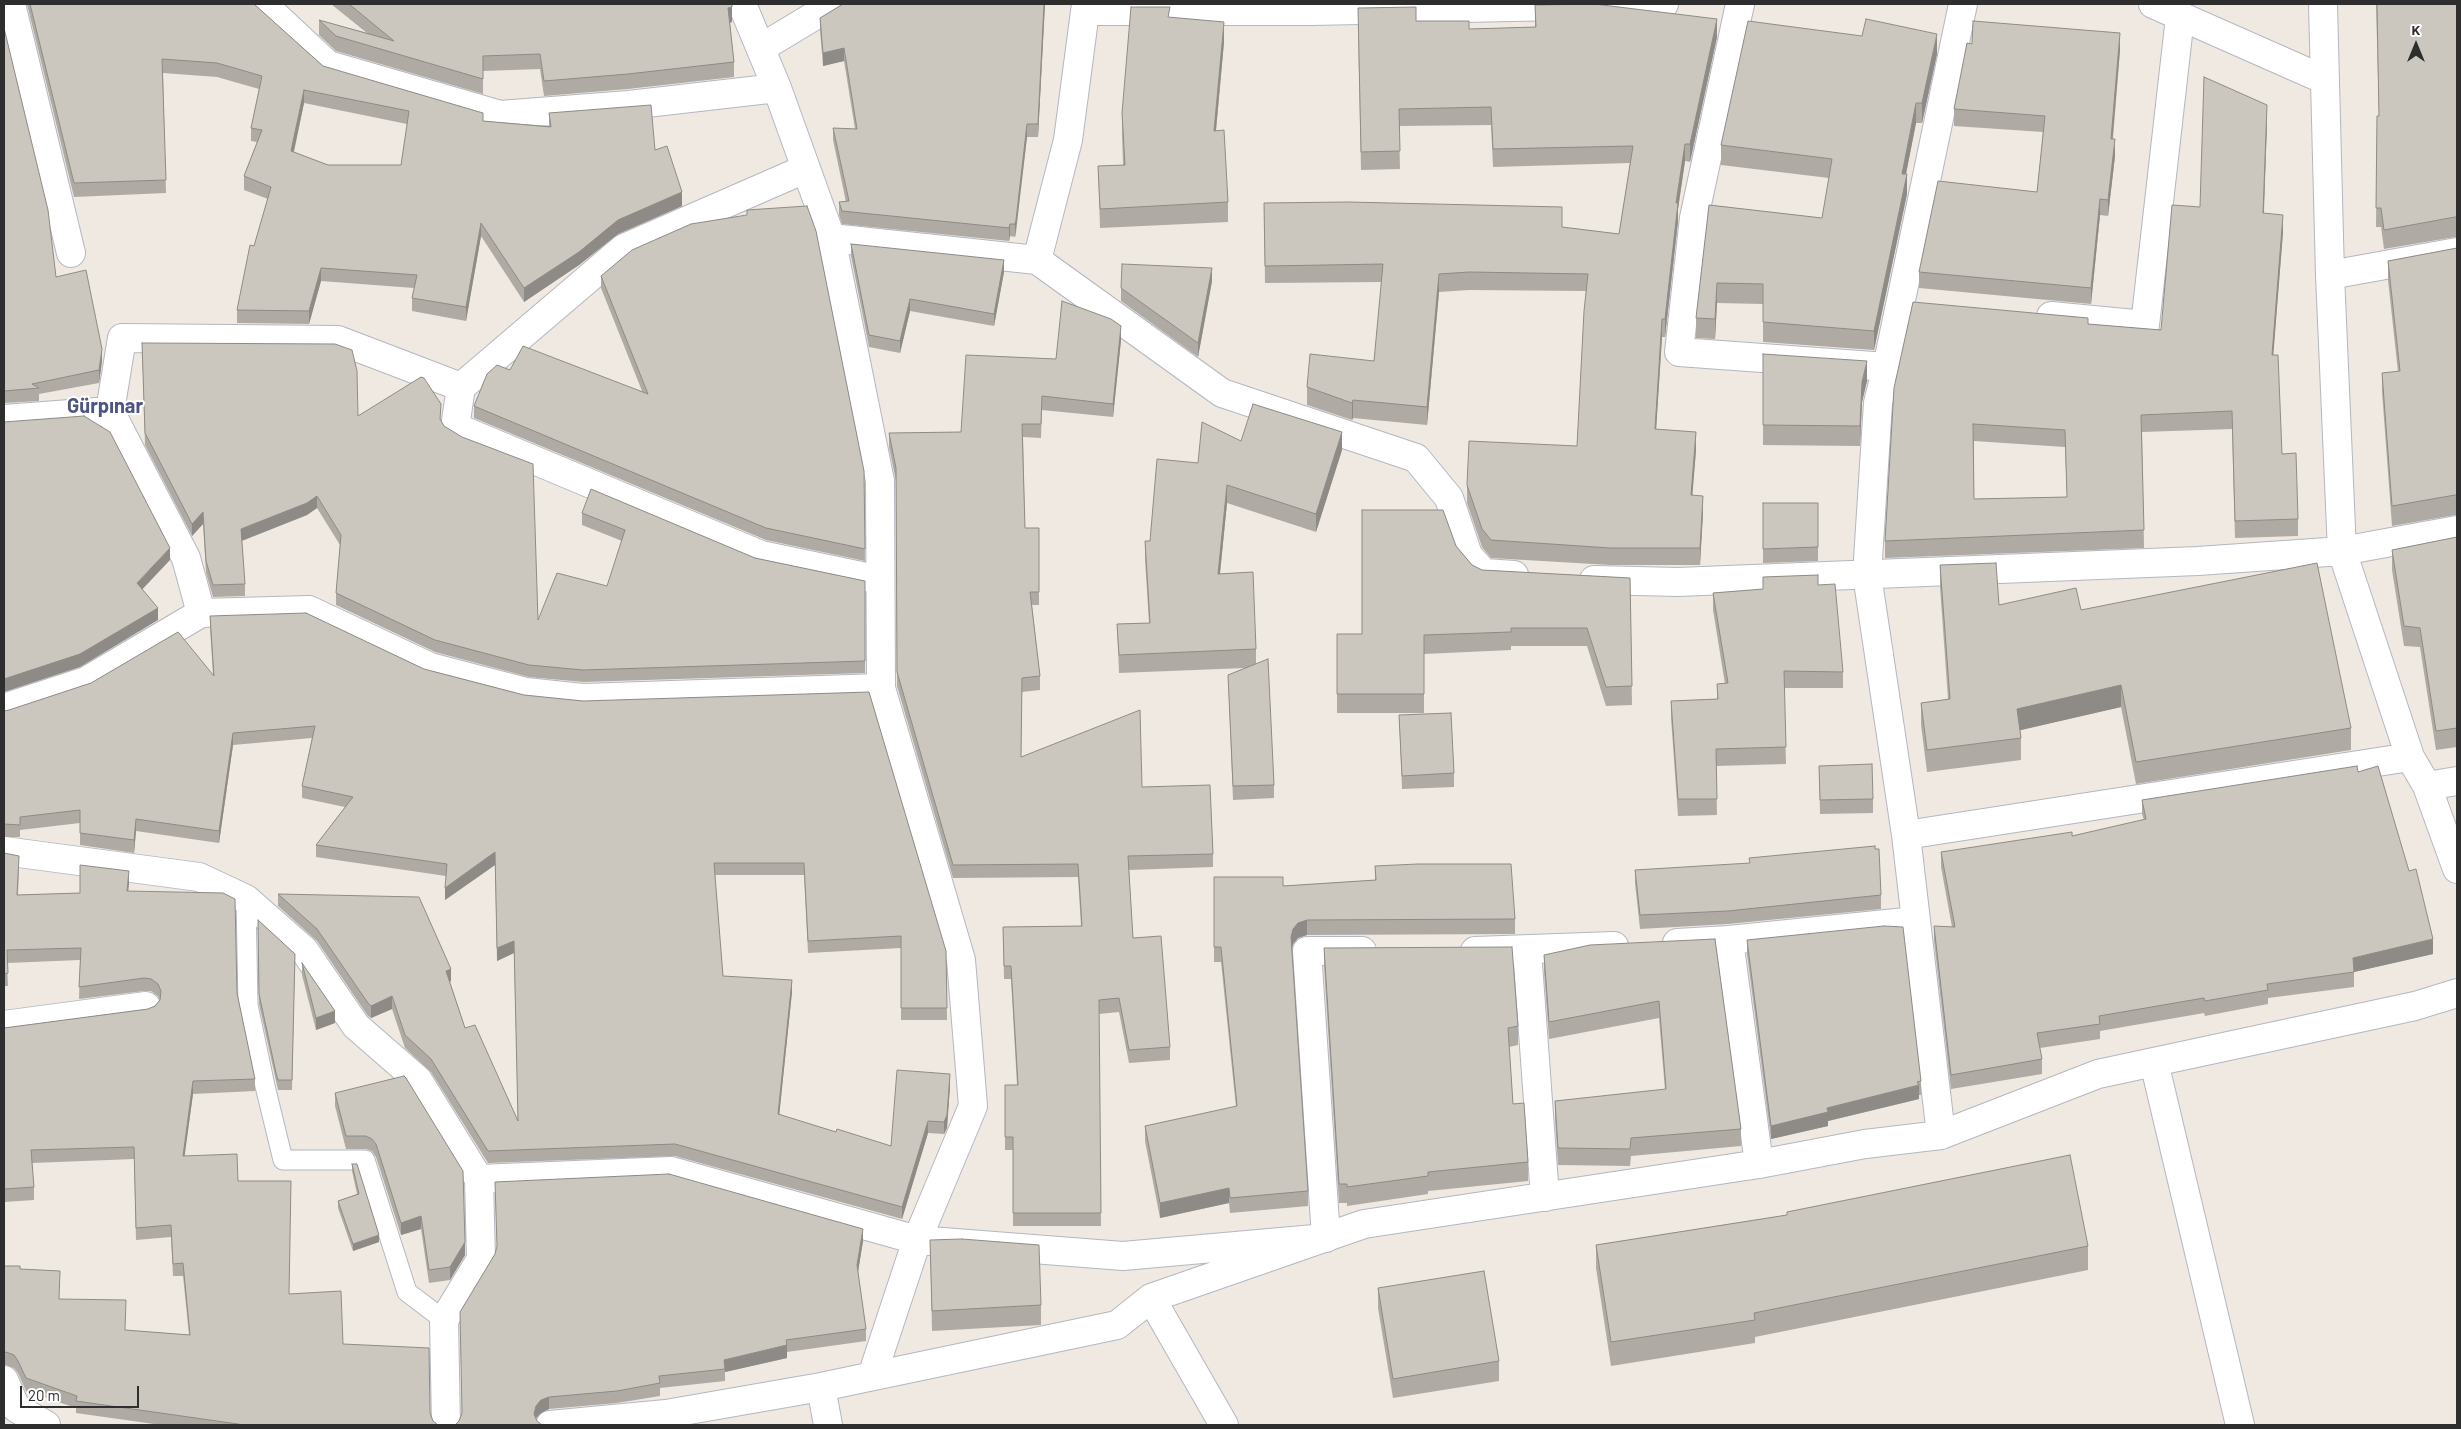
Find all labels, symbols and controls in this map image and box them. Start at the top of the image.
north arrow [2391,20,2441,70]
text: K [2412,21,2420,38]
district label: Gürpınar [67,394,143,418]
scale bar [22,1376,141,1408]
text: 20 m [28,1386,60,1404]

